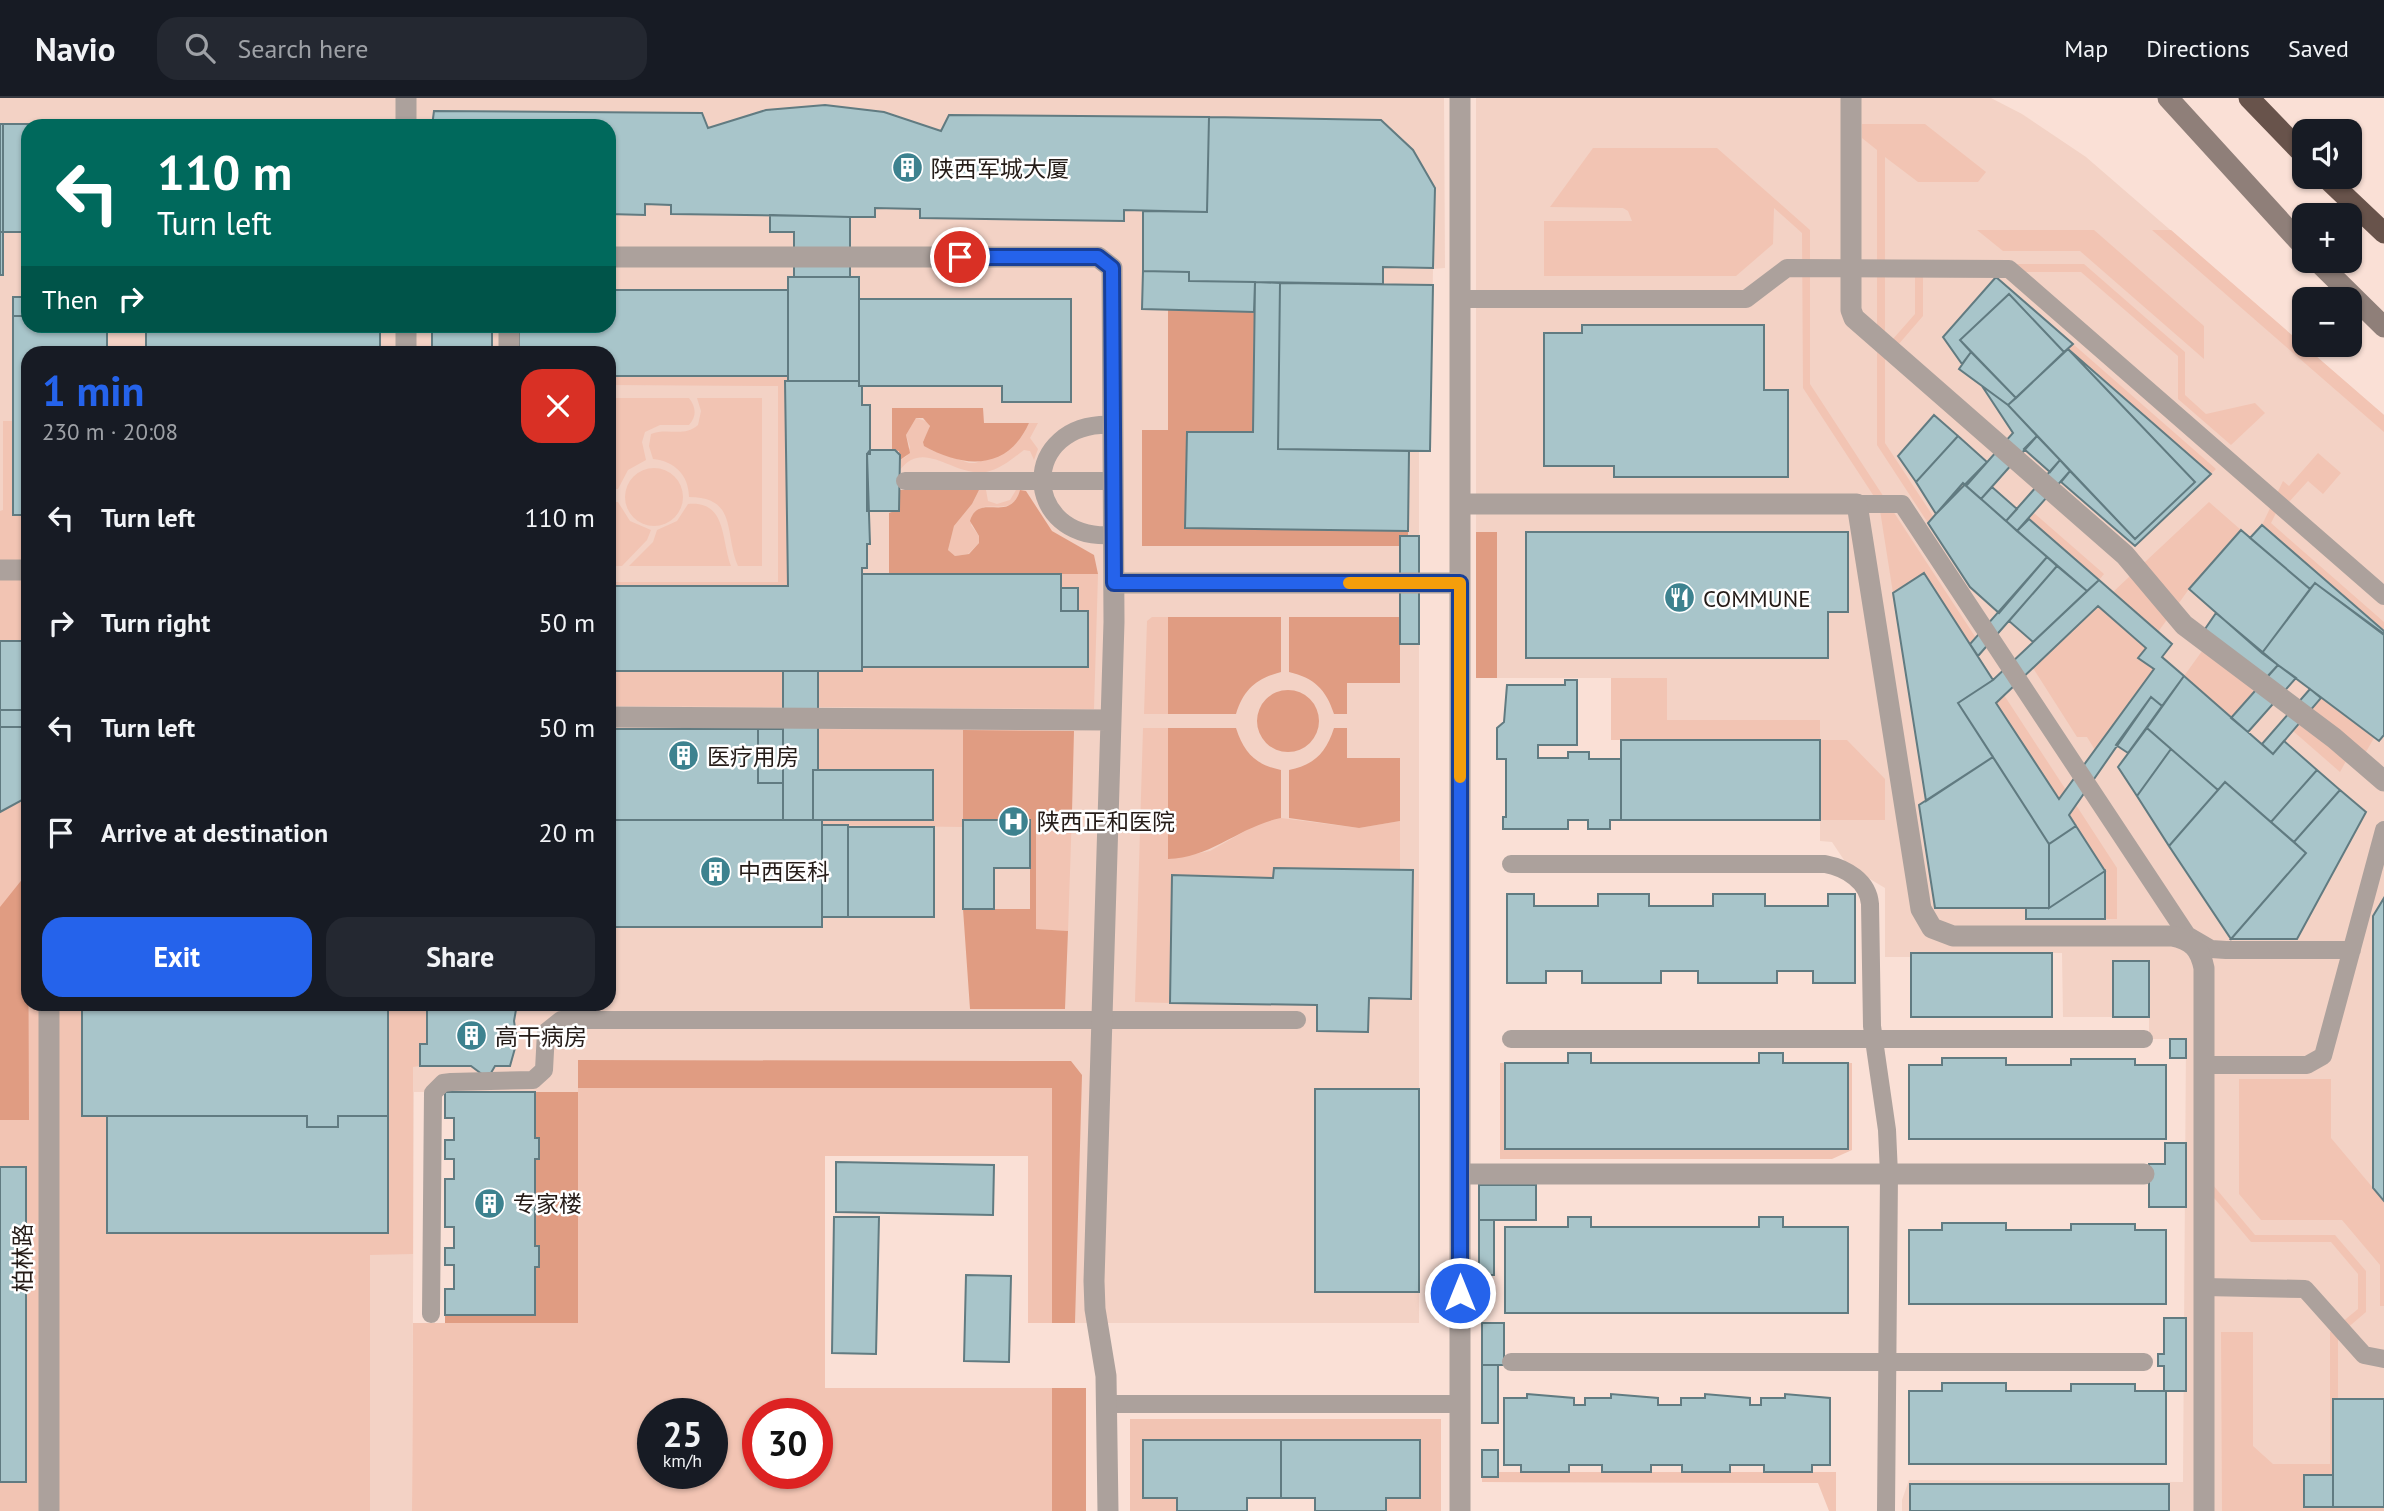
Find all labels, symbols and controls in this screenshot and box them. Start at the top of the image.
search box [157,17,647,80]
text: Navio [35,27,115,70]
icon: search [181,29,219,67]
text: Search here [237,32,369,65]
text: Map [2064,33,2108,64]
text: Directions [2146,33,2250,64]
text: Saved [2288,33,2349,64]
map controls [2292,119,2362,357]
button: sound [2292,119,2362,189]
text: 110 m [157,140,292,204]
icon: left [42,147,133,238]
building icon: 陕西军城大厦 [891,151,925,185]
place label: 陕西军城大厦 [931,154,1069,183]
text: Turn left [157,202,272,244]
button: + [2292,203,2362,273]
pin [930,227,990,287]
icon: arrive [941,238,979,276]
icon: right [112,280,150,318]
text: Then [42,283,98,316]
button: − [2292,287,2362,357]
text: 1 min [42,363,144,418]
button: close [521,369,595,443]
text: 230 m · 20:08 [42,417,178,446]
icon: left [42,499,80,537]
text: Turn left [101,501,195,534]
text: 110 m [524,501,595,534]
restaurant icon: COMMUNE [1663,581,1697,615]
place label: COMMUNE [1703,584,1810,613]
icon: right [42,604,80,642]
text: Turn right [101,606,210,639]
text: 50 m [539,606,595,639]
icon: left [42,709,80,747]
text: Turn left [101,711,195,744]
text: 50 m [539,711,595,744]
building icon: 医疗用房 [667,739,701,773]
place label: 医疗用房 [707,742,799,771]
hospital icon: 陕西正和医院 [997,804,1031,838]
place label: 陕西正和医院 [1037,807,1175,836]
icon: arrive [42,814,80,852]
text: Arrive at destination [101,816,328,849]
text: 20 m [539,816,595,849]
building icon: 中西医科 [698,854,732,888]
place label: 中西医科 [738,857,830,886]
button: Exit [42,917,312,997]
button: Share [326,917,595,997]
building icon: 高干病房 [455,1019,489,1053]
place label: 高干病房 [495,1022,587,1051]
building icon: 专家楼 [473,1186,507,1220]
place label: 专家楼 [513,1189,582,1218]
street label: 柏林路 [8,1224,37,1293]
position arrow [1423,1256,1497,1330]
speed limit sign: 30 [742,1398,833,1489]
text: 25 [663,1411,702,1457]
text: km/h [663,1449,702,1472]

